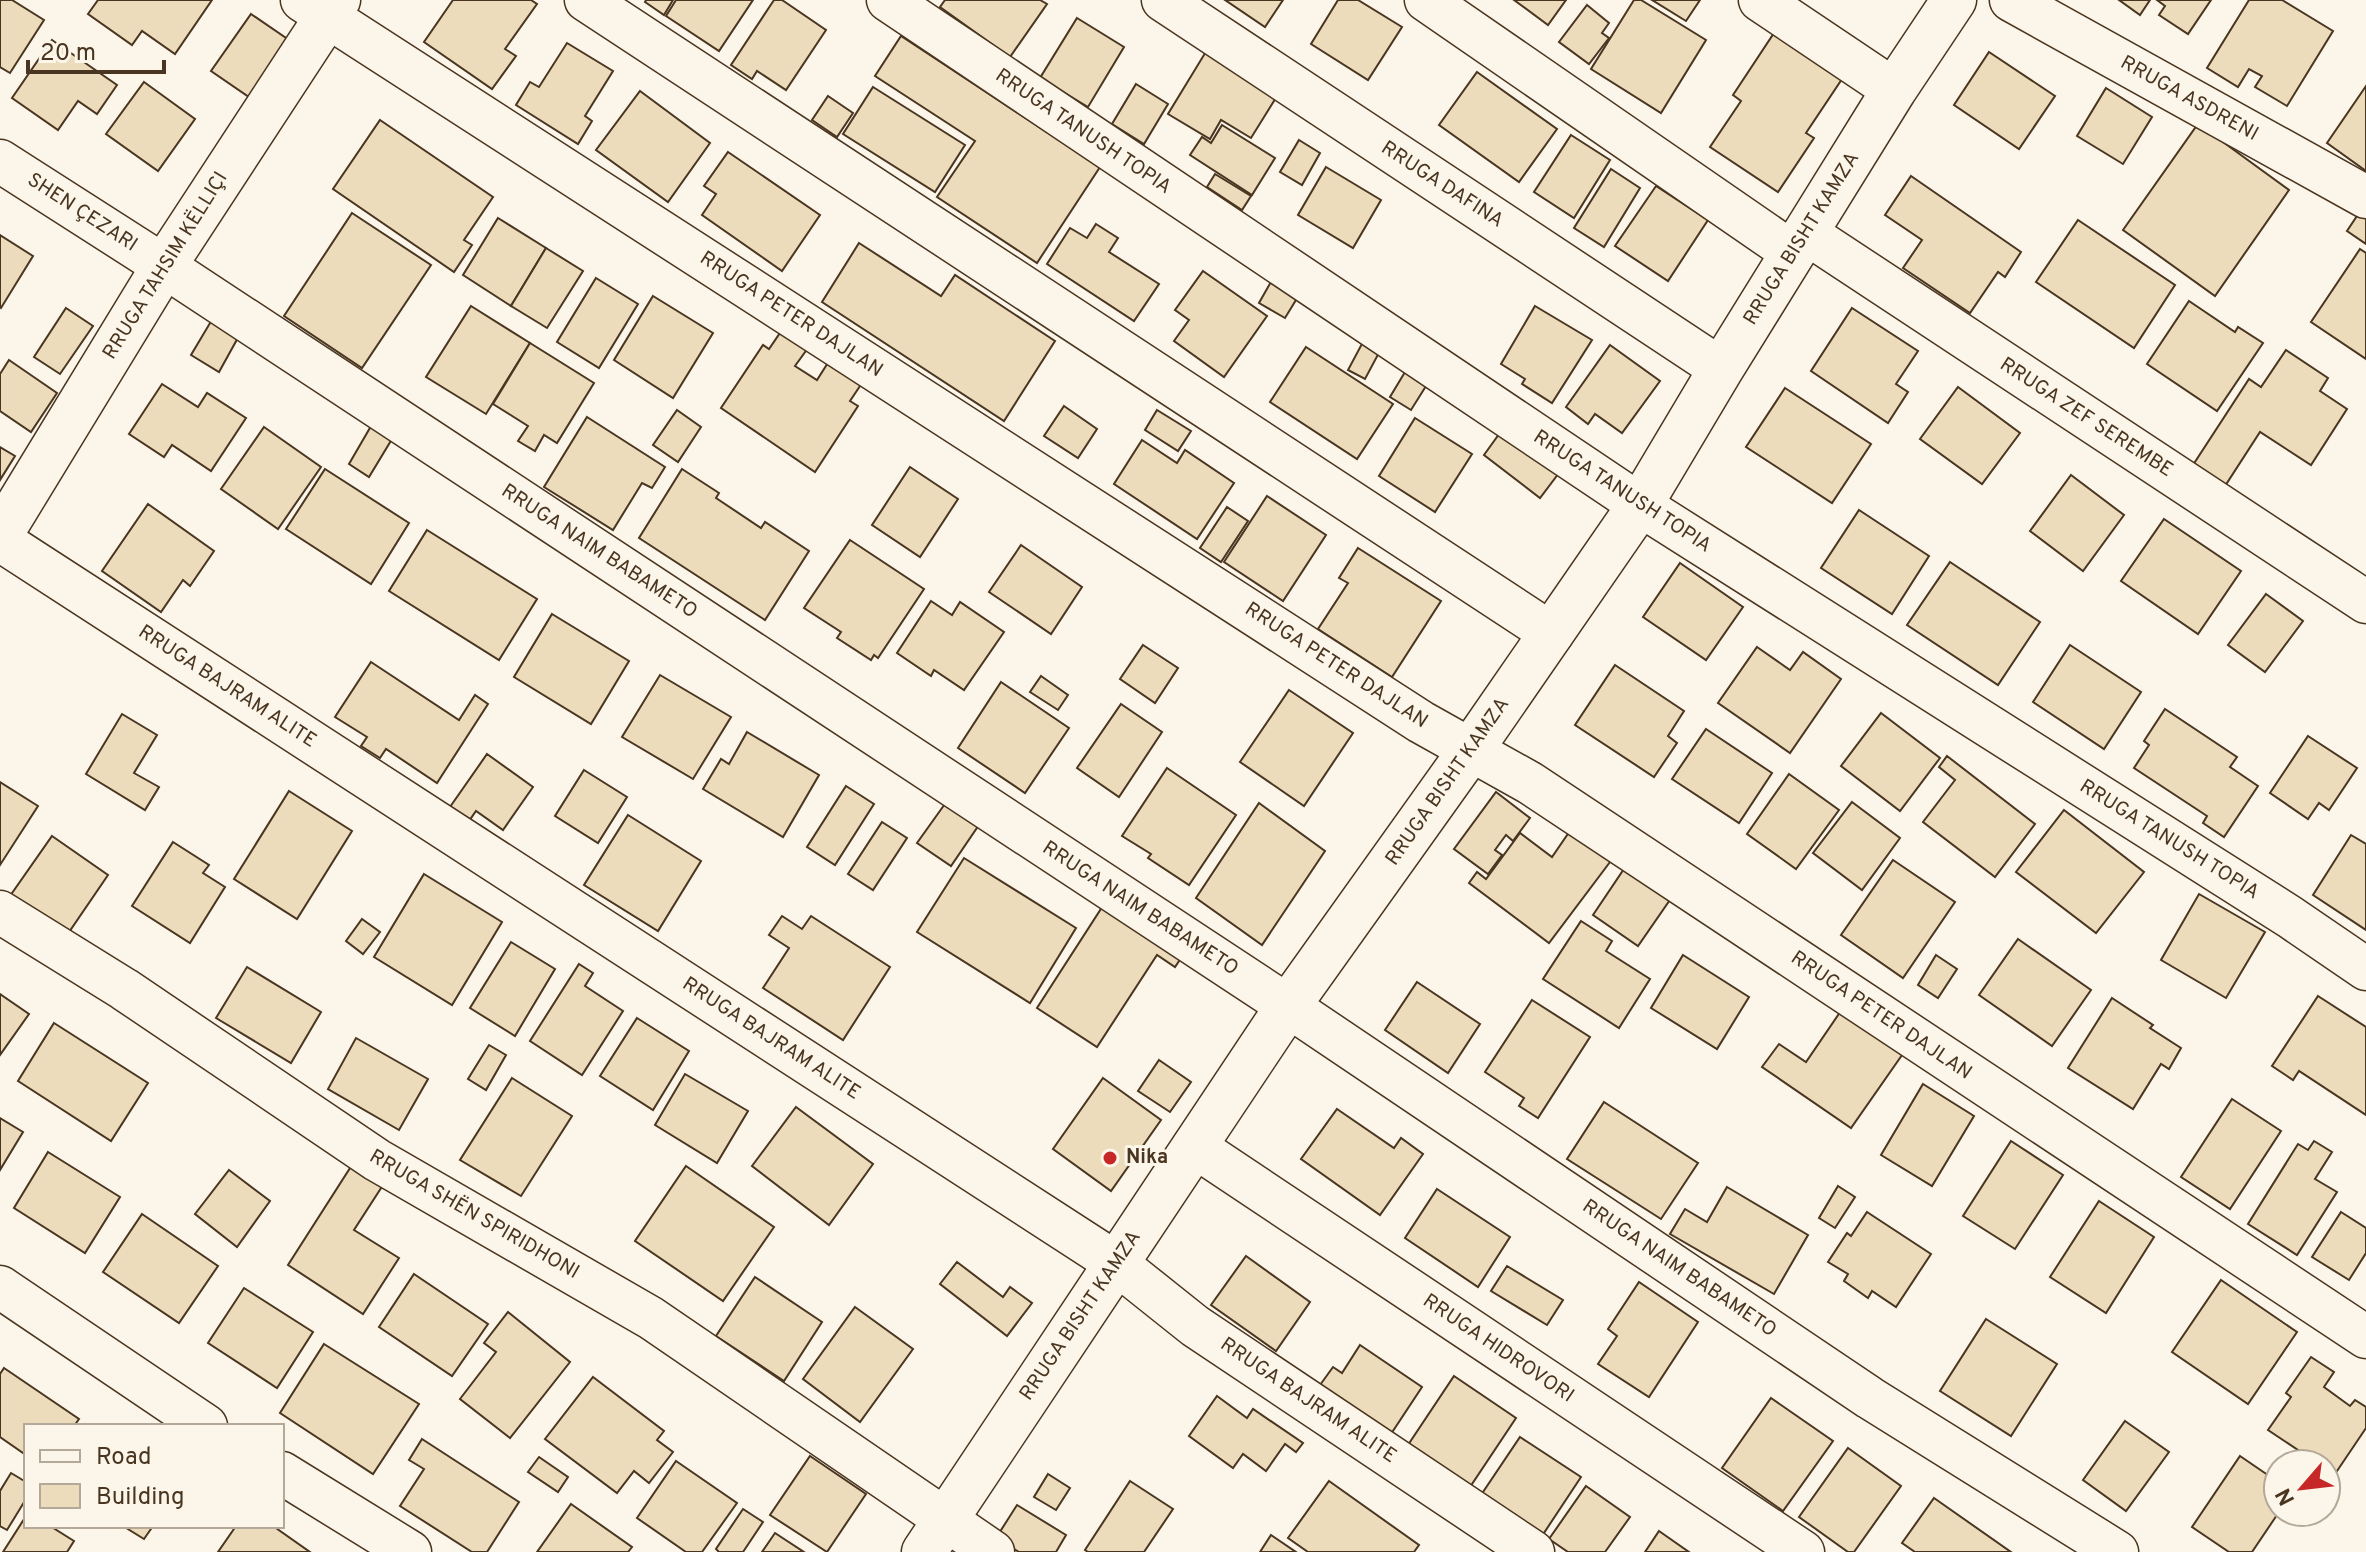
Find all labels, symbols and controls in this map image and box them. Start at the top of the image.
scale bar [28,24,164,74]
text: 20 m [40,39,96,69]
street label: RRUGA ASDRENI [2115,50,2263,148]
street label: RRUGA TANUSH TOPIA [990,63,1176,201]
street label: RRUGA DAFINA [1376,136,1508,234]
street label: RRUGA BISHT KAMZA [1738,148,1866,330]
street label: RRUGA TAHSIM KËLLIÇI [97,167,234,365]
street label: SHEN ÇEZARI [22,168,142,258]
street label: RRUGA PETER DAJLAN [694,246,888,384]
street label: RRUGA ZEF SEREMBE [1994,352,2178,484]
street label: RRUGA TANUSH TOPIA [1528,425,1716,559]
street label: RRUGA NAIM BABAMETO [496,479,702,625]
street label: RRUGA PETER DAJLAN [1239,597,1433,735]
street label: RRUGA BAJRAM ALITE [133,620,321,754]
street label: RRUGA BISHT KAMZA [1380,693,1516,871]
street label: RRUGA TANUSH TOPIA [2074,774,2264,906]
street label: RRUGA NAIM BABAMETO [1037,836,1243,982]
street label: RRUGA PETER DAJLAN [1785,946,1977,1086]
street label: RRUGA BAJRAM ALITE [677,972,865,1106]
street label: RRUGA SHËN SPIRIDHONI [364,1143,584,1286]
place label: Nika [1126,1145,1168,1171]
marker: Nika [1101,1149,1119,1167]
street label: RRUGA NAIM BABAMETO [1577,1194,1781,1344]
street label: RRUGA BISHT KAMZA [1014,1226,1148,1406]
street label: RRUGA HIDROVORI [1417,1289,1579,1409]
street label: RRUGA BAJRAM ALITE [1215,1332,1401,1470]
legend [24,1424,284,1528]
text: Road [96,1443,152,1473]
north arrow [2262,1448,2342,1528]
text: Building [96,1483,185,1513]
text: N [2271,1483,2302,1510]

